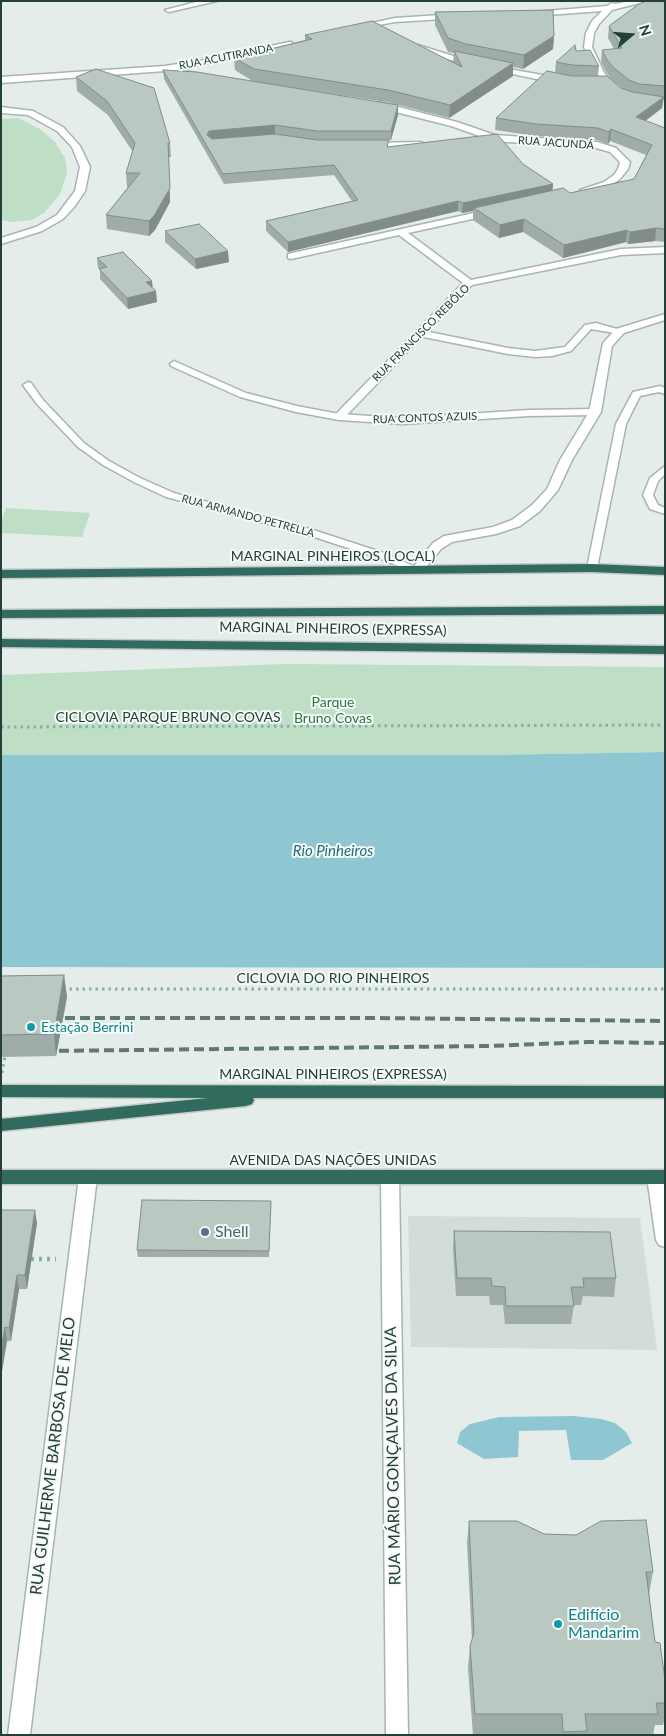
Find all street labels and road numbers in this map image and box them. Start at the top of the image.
street label: RUA ACUTIRANDA [178,41,274,73]
street label: RUA JACUNDÁ [518,134,594,152]
street label: RUA FRANCISCO REBÔLO [370,282,472,384]
street label: RUA CONTOS AZUIS [373,410,477,426]
street label: RUA ARMANDO PETRELLA [180,492,316,540]
street label: MARGINAL PINHEIROS (LOCAL) [231,548,435,564]
street label: MARGINAL PINHEIROS (EXPRESSA) [219,619,447,639]
street label: CICLOVIA PARQUE BRUNO COVAS [55,709,281,725]
street label: CICLOVIA DO RIO PINHEIROS [237,970,429,986]
street label: MARGINAL PINHEIROS (EXPRESSA) [219,1066,447,1082]
street label: AVENIDA DAS NAÇÕES UNIDAS [229,1152,437,1168]
street label: RUA GUILHERME BARBOSA DE MELO [26,1316,80,1596]
street label: RUA MÁRIO GONÇALVES DA SILVA [381,1326,405,1586]

